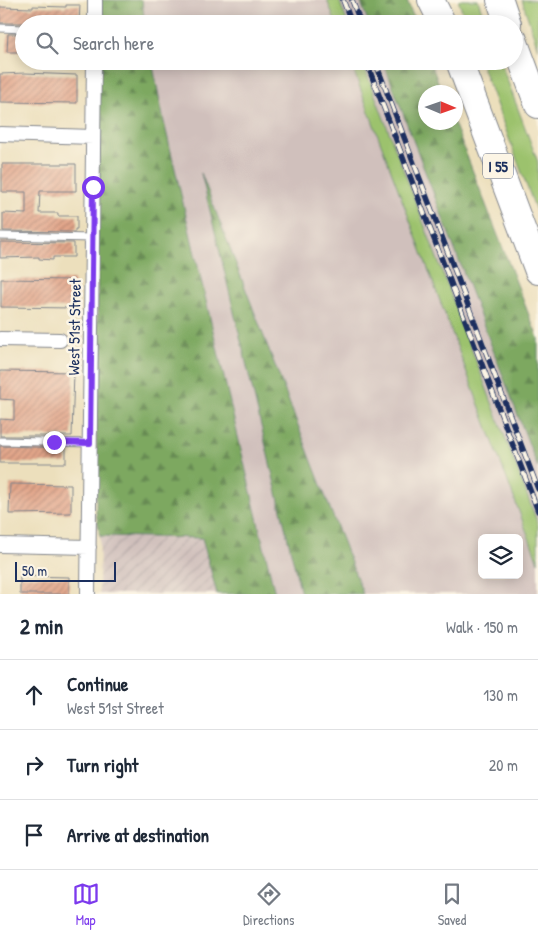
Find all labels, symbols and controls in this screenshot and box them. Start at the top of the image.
search box [15,15,523,70]
icon: search [33,29,61,57]
text: Search here [73,30,154,56]
north arrow [418,85,463,130]
road number: I 55 [483,154,513,178]
route start [82,176,105,199]
street label: West 51st Street [62,278,86,376]
route end [43,431,66,454]
map controls [478,534,523,579]
button: layers [478,534,523,579]
scale bar [15,559,116,582]
text: 50 m [22,561,47,580]
text: 2 min [20,612,63,641]
text: Walk · 150 m [446,616,518,638]
text: Continue [67,671,128,697]
icon: ahead [20,681,48,709]
text: 130 m [483,684,518,706]
text: West 51st Street [67,697,164,719]
icon: right [20,751,48,779]
text: Turn right [67,752,138,778]
text: 20 m [489,754,518,776]
icon: arrive [20,821,48,849]
text: Arrive at destination [67,822,209,848]
tab: Map [72,880,100,929]
tab: Directions [243,880,294,929]
tab: Saved [438,880,466,929]

